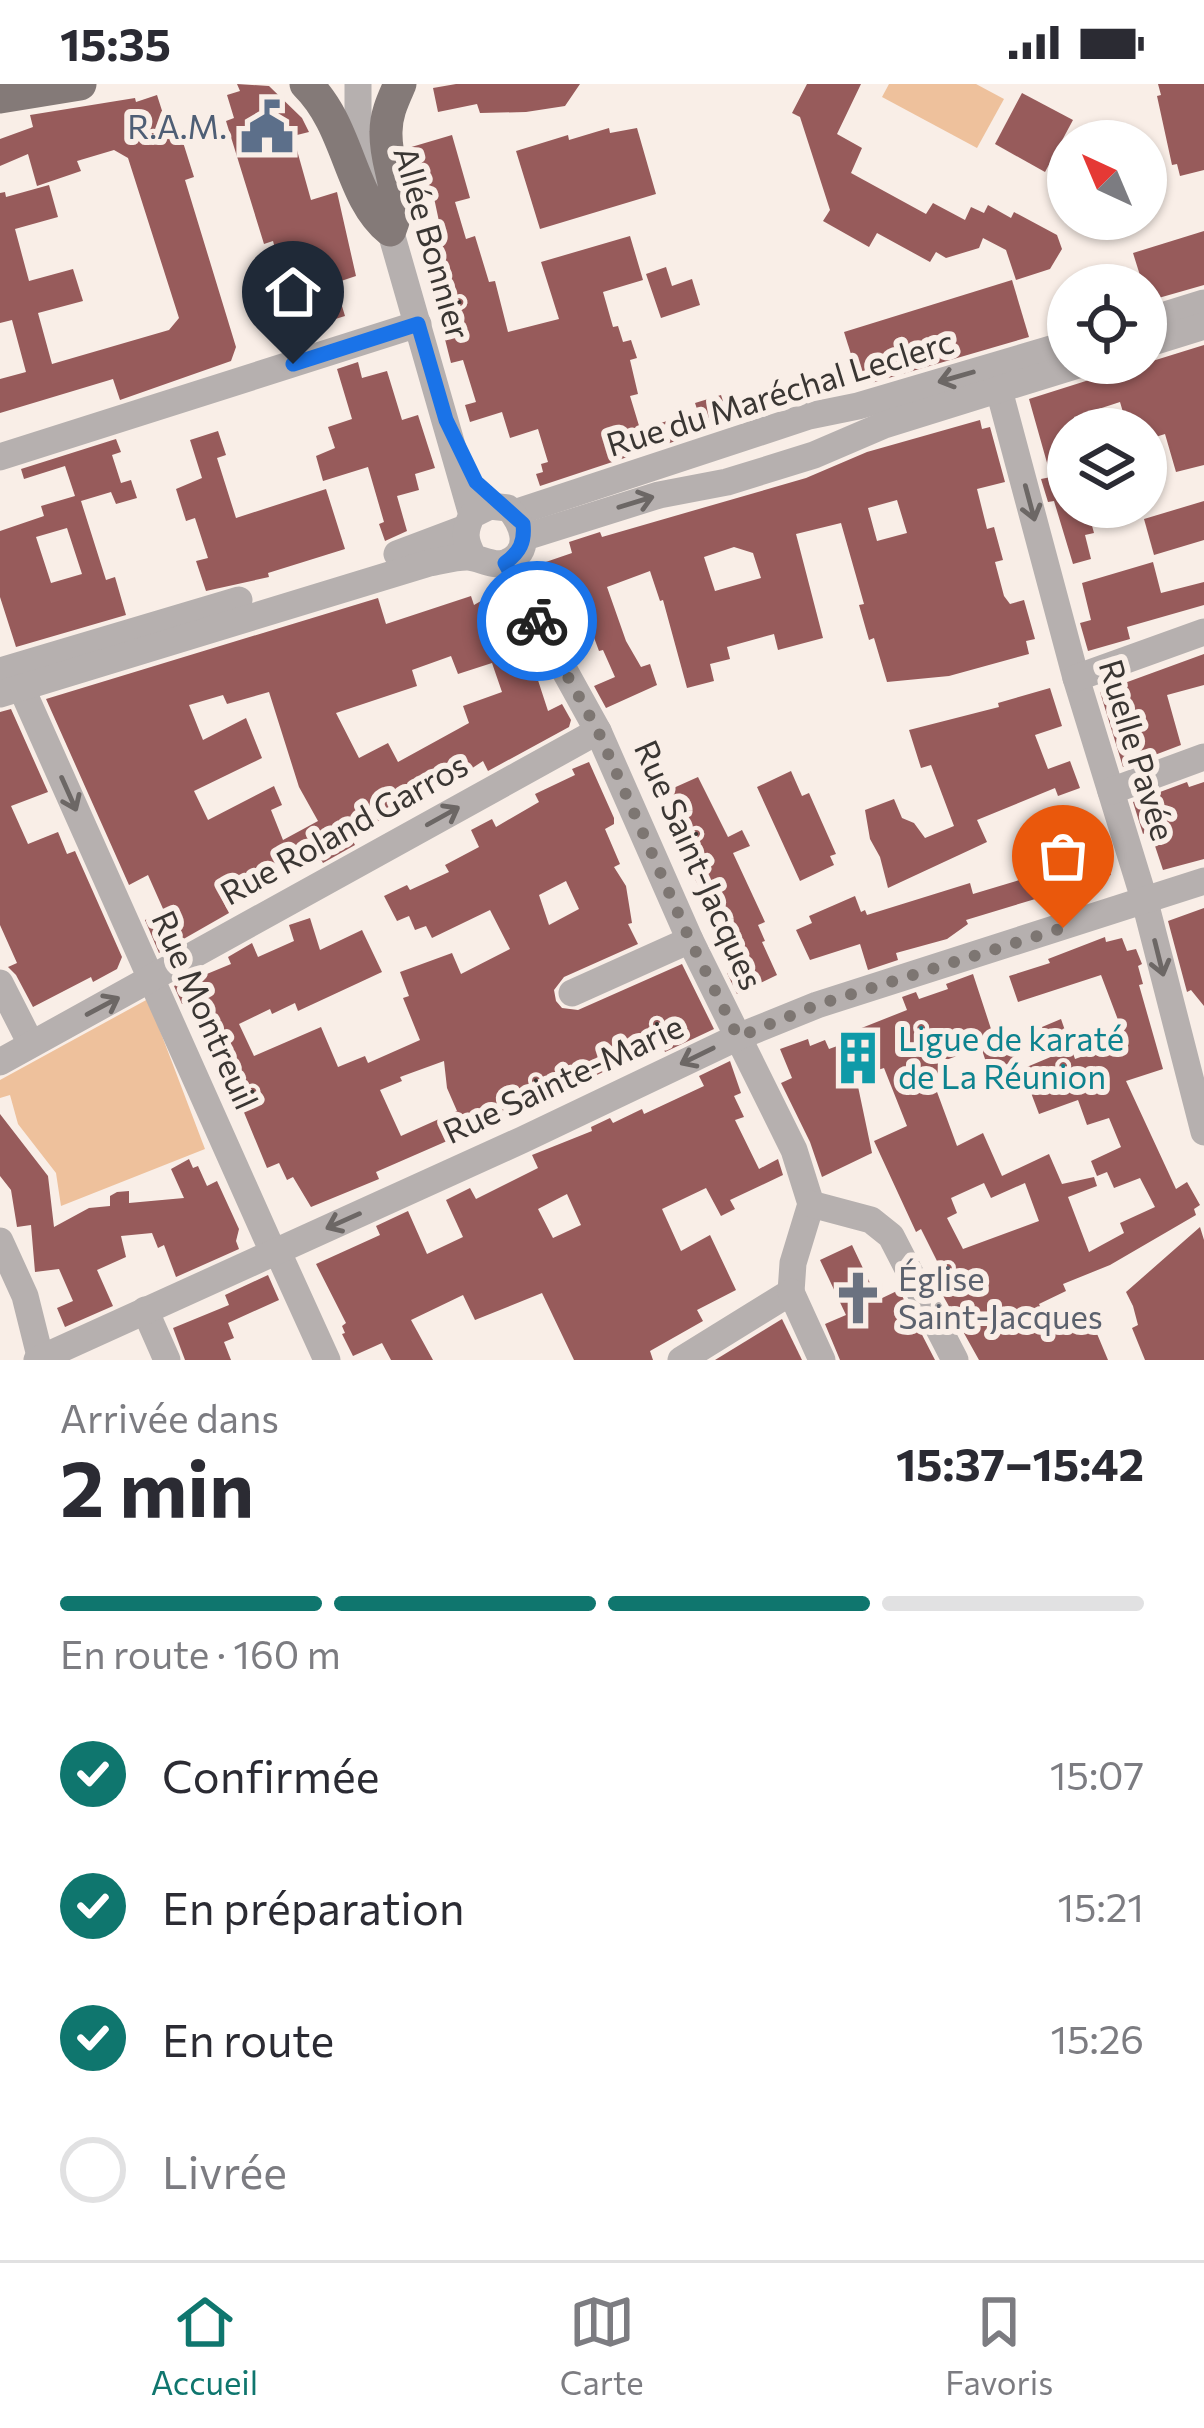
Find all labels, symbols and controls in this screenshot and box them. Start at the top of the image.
text: 15:35 [60,15,171,70]
public building icon: R.A.M. [238,98,296,156]
place label: R.A.M. [127,105,227,146]
north arrow [1047,120,1167,240]
map controls [1047,120,1167,528]
street label: Allée Bonnier [386,141,481,344]
pin [242,241,344,364]
icon: home [260,259,326,325]
button: locate [1047,264,1167,384]
street label: Rue du Maréchal Leclerc [601,319,958,464]
one-way arrow [938,367,976,389]
button: layers [1047,408,1167,528]
one-way arrow [1020,483,1042,521]
one-way arrow [617,490,655,512]
courier [477,561,597,681]
icon: bike [504,588,570,654]
street label: Ruelle Pavée [1091,654,1185,845]
street label: Rue Saint-Jacques [627,733,774,996]
street label: Rue Roland Garros [212,743,474,913]
one-way arrow [59,775,81,811]
one-way arrow [425,804,460,827]
pin [1012,805,1114,928]
icon: bag [1030,823,1096,889]
street label: Rue Montreuil [144,904,268,1115]
one-way arrow [1150,939,1172,977]
one-way arrow [84,994,119,1017]
street label: Rue Sainte-Marie [436,1004,689,1151]
place label: Ligue de karaté de La Réunion [898,1017,1124,1096]
building icon: Ligue de karaté de La Réunion [829,1029,887,1087]
one-way arrow [680,1046,716,1068]
one-way arrow [326,1211,362,1233]
place label: Église Saint-Jacques [898,1257,1103,1336]
church icon: Église Saint-Jacques [829,1269,887,1327]
text: Arrivée dans [60,1393,279,1441]
text: 15:37–15:42 [896,1435,1144,1490]
text: 2 min [60,1438,254,1533]
text: En route · 160 m [60,1629,341,1677]
icon: check [60,1741,126,1807]
text: Confirmée [162,1747,380,1802]
text: 15:07 [1050,1750,1144,1798]
icon: check [60,1873,126,1939]
text: En préparation [162,1879,465,1934]
text: 15:21 [1057,1882,1144,1930]
icon: check [60,2005,126,2071]
text: En route [162,2011,334,2066]
text: 15:26 [1051,2014,1144,2062]
text: Livrée [162,2143,287,2198]
tab: Accueil [151,2289,258,2402]
tab: Carte [560,2289,644,2402]
tab: Favoris [945,2289,1053,2402]

